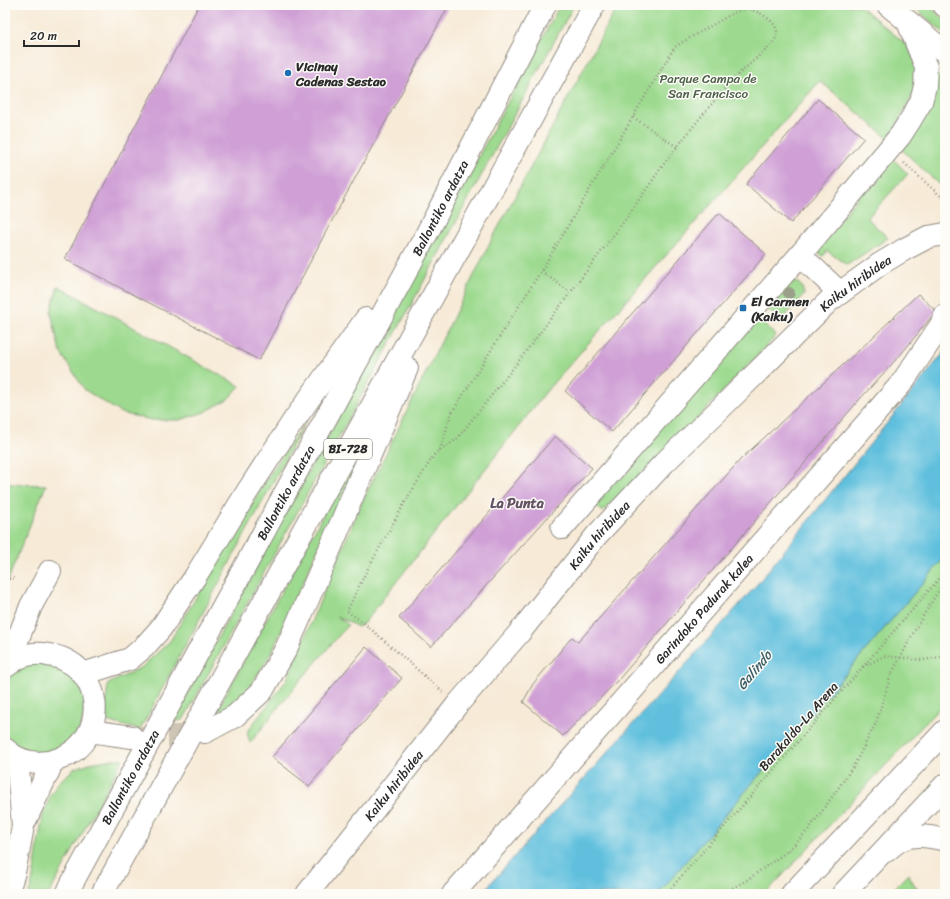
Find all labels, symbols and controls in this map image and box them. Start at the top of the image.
scale bar [24,22,79,48]
text: 20 m [30,25,57,47]
place label: Vicinay Cadenas Sestao [295,55,386,93]
park label: Parque Campa de San Francisco [659,67,757,105]
marker: Vicinay Cadenas Sestao [283,68,293,78]
street label: Ballontiko ardatza [406,155,475,260]
street label: Kaiku hiribidea [814,248,896,317]
place label: El Carmen (Kaiku) [751,290,810,328]
marker: El Carmen (Kaiku) [738,303,748,313]
road number: BI-728 [324,439,372,459]
street label: Ballontiko ardatza [250,440,321,545]
district label: La Punta [490,491,545,516]
street label: Kaiku hiribidea [563,495,636,575]
street label: Garindoko Padurak kalea [649,548,760,669]
water label: Galindo [730,644,779,696]
street label: Barakaldo-La Arena [753,676,844,776]
street label: Ballontiko ardatza [95,725,166,829]
street label: Kaiku hiribidea [358,744,430,826]

